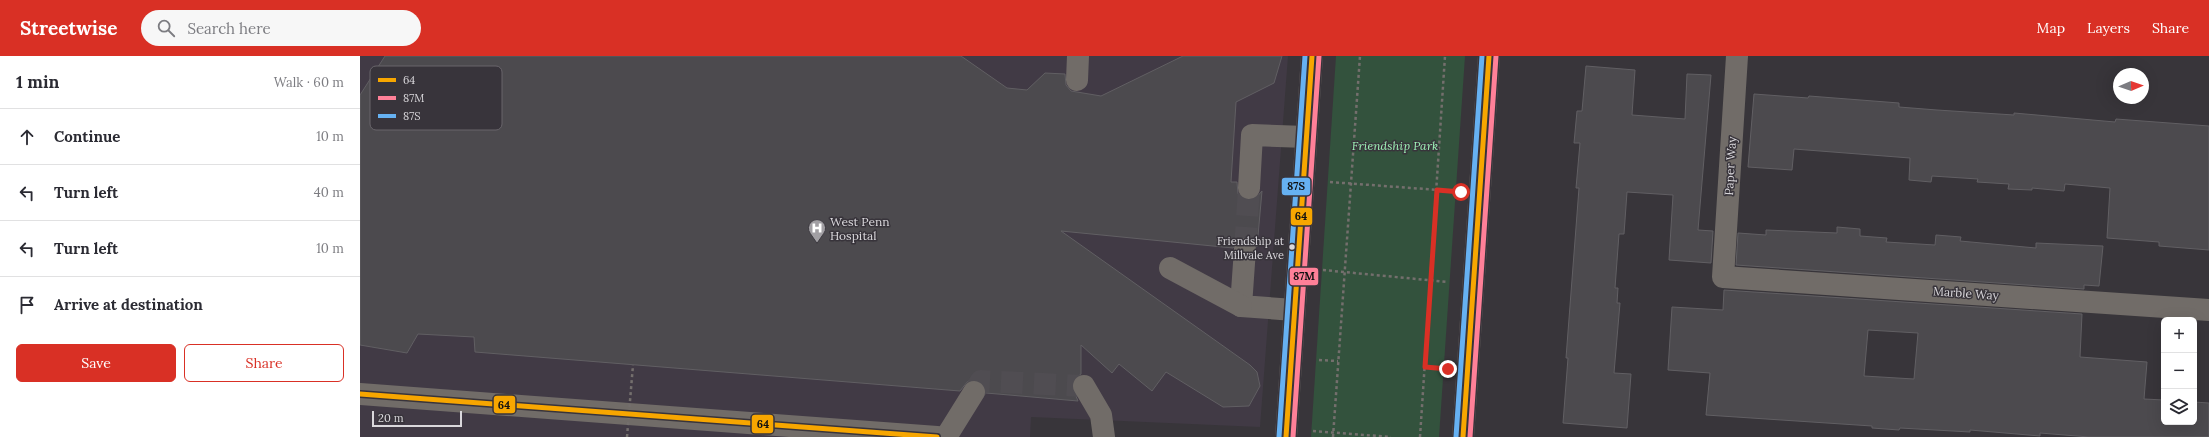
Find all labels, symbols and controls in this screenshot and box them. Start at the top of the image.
search box [141,10,421,46]
text: Streetwise [20,16,117,40]
icon: search [155,17,177,39]
text: Search here [187,19,271,38]
text: Map [2037,19,2065,37]
text: Layers [2087,19,2130,37]
text: Share [2152,19,2189,37]
legend [370,66,502,130]
north arrow [2113,68,2149,104]
text: 1 min [16,71,59,93]
text: 64 [403,73,415,87]
text: Walk · 60 m [274,74,344,91]
text: 87M [403,91,424,105]
text: 87S [403,109,421,123]
icon: ahead [16,126,38,148]
text: Continue [54,127,120,146]
text: 10 m [316,128,344,145]
street label: Paper Way [1721,135,1739,196]
park label: Friendship Park [1352,138,1438,153]
line badge: 87S [1281,177,1311,196]
text: 87S [1287,179,1305,193]
icon: left [16,182,38,204]
text: Turn left [54,183,118,202]
route start [1452,183,1470,201]
text: 40 m [314,184,344,201]
line badge: 64 [1290,207,1313,226]
text: 64 [1295,209,1307,223]
place label: West Penn Hospital [830,214,890,243]
hospital icon: West Penn Hospital [807,218,827,243]
place label: Friendship at Millvale Ave [1217,234,1285,262]
icon: left [16,238,38,260]
text: Turn left [54,239,118,258]
text: 10 m [316,240,344,257]
marker: Friendship at Millvale Ave [1287,242,1297,252]
line badge: 87M [1289,267,1319,286]
text: 87M [1293,269,1315,283]
street label: Marble Way [1932,283,2000,303]
icon: arrive [16,294,38,316]
text: Arrive at destination [54,295,203,314]
map controls [2161,317,2197,425]
button: + [2161,317,2197,353]
button: Save [16,344,176,382]
button: Share [184,344,344,382]
button: − [2161,353,2197,389]
route end [1439,360,1457,378]
button: layers [2161,389,2197,425]
line badge: 64 [493,395,516,414]
text: 64 [498,398,510,412]
scale bar [372,409,462,428]
text: 20 m [378,411,403,425]
line badge: 64 [751,414,774,434]
text: 64 [757,417,769,431]

